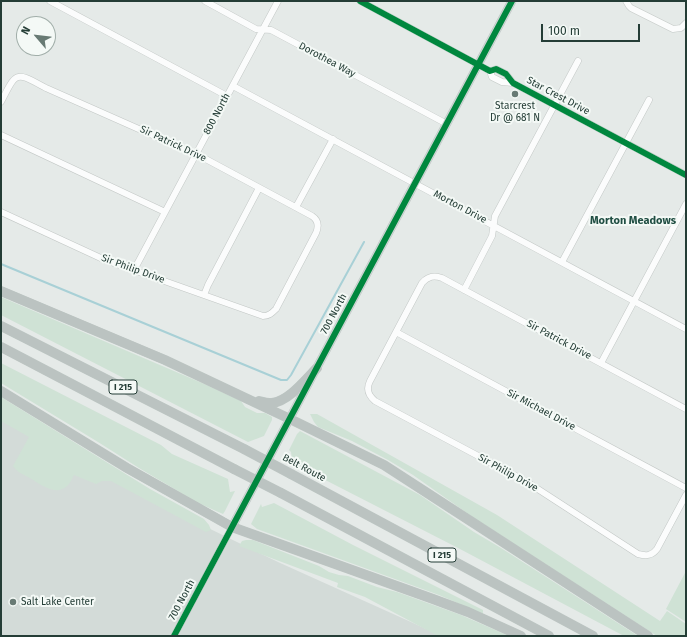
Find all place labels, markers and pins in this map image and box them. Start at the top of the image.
marker: Starcrest Dr @ 681 N [510,89,520,99]
place label: Starcrest Dr @ 681 N [490,100,540,124]
place label: Salt Lake Center [21,596,94,608]
marker: Salt Lake Center [8,597,18,607]

